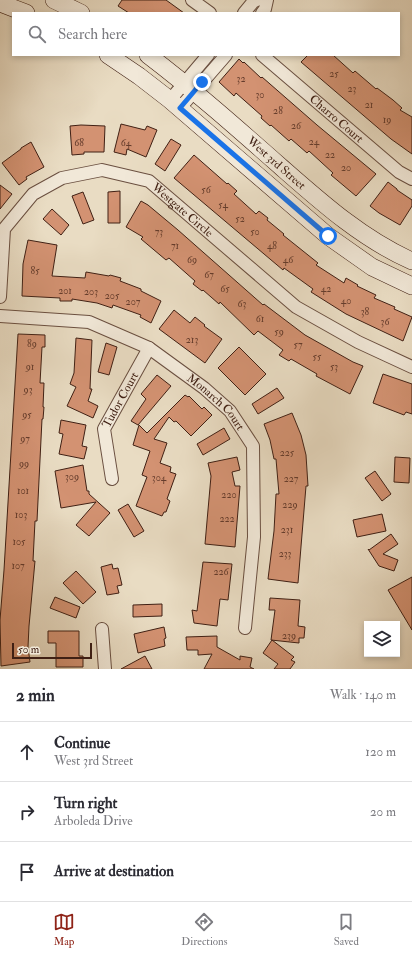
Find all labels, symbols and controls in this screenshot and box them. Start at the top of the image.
search box [12,12,400,56]
icon: search [26,23,48,45]
text: Search here [58,25,127,44]
house number: 25 [329,68,339,80]
route end [193,73,211,91]
house number: 32 [237,73,245,85]
house number: 23 [348,83,357,95]
house number: 30 [256,89,264,101]
street label: Charro Court [306,92,366,146]
house number: 21 [365,99,374,111]
house number: 28 [273,105,283,117]
house number: 19 [383,114,391,126]
house number: 26 [291,120,302,132]
street label: West 3rd Street [243,133,309,193]
house number: 24 [309,136,320,148]
house number: 68 [74,137,84,149]
house number: 64 [121,137,132,149]
house number: 22 [325,149,335,161]
house number: 20 [341,162,351,174]
street label: Westgate Circle [148,179,216,241]
house number: 56 [201,184,212,196]
house number: 54 [218,199,228,211]
house number: 52 [235,213,245,225]
house number: 73 [155,226,163,238]
house number: 50 [250,226,260,238]
route start [319,227,337,245]
house number: 71 [171,240,180,252]
house number: 48 [267,240,277,252]
house number: 69 [187,254,197,266]
house number: 46 [283,254,294,266]
house number: 85 [30,265,40,277]
house number: 67 [204,269,214,281]
house number: 65 [220,283,230,295]
house number: 42 [321,283,331,295]
house number: 201 [58,285,72,297]
house number: 203 [84,286,98,298]
house number: 205 [105,290,120,302]
house number: 40 [341,295,351,307]
house number: 207 [126,296,141,308]
house number: 63 [238,298,247,310]
house number: 38 [361,306,370,318]
house number: 61 [256,313,265,325]
house number: 36 [381,316,390,328]
house number: 59 [274,326,284,338]
house number: 213 [186,334,198,346]
house number: 89 [27,338,37,350]
house number: 57 [294,339,303,351]
house number: 55 [313,351,322,363]
house number: 91 [25,361,35,373]
house number: 53 [330,361,338,373]
street label: Tudor Court [99,369,142,431]
street label: Monarch Court [184,371,248,433]
house number: 93 [23,384,33,396]
house number: 95 [21,409,32,421]
house number: 97 [19,433,30,445]
house number: 225 [280,447,295,459]
house number: 99 [18,458,29,470]
house number: 309 [65,471,79,483]
house number: 304 [152,472,167,484]
house number: 227 [284,473,299,485]
house number: 101 [17,485,29,497]
house number: 220 [221,489,237,501]
house number: 229 [282,499,298,511]
house number: 103 [15,509,27,521]
house number: 222 [219,513,235,525]
house number: 231 [281,524,294,536]
house number: 105 [12,536,26,548]
house number: 233 [279,548,292,560]
house number: 107 [11,560,25,572]
house number: 226 [213,566,230,578]
map controls [364,621,400,657]
button: layers [364,621,400,657]
house number: 239 [282,630,296,642]
scale bar [12,641,92,660]
text: 50 m [18,643,39,656]
text: 2 min [16,685,55,706]
text: Walk · 140 m [330,687,396,703]
text: Continue [54,734,110,753]
icon: ahead [16,741,38,763]
text: 120 m [365,744,396,760]
text: West 3rd Street [54,753,133,769]
text: Turn right [54,794,117,813]
icon: right [16,801,38,823]
text: 20 m [370,804,396,820]
text: Arboleda Drive [54,813,133,829]
icon: arrive [16,861,38,883]
text: Arrive at destination [54,862,174,881]
tab: Map [53,911,75,948]
tab: Directions [181,911,228,948]
tab: Saved [334,911,359,948]

